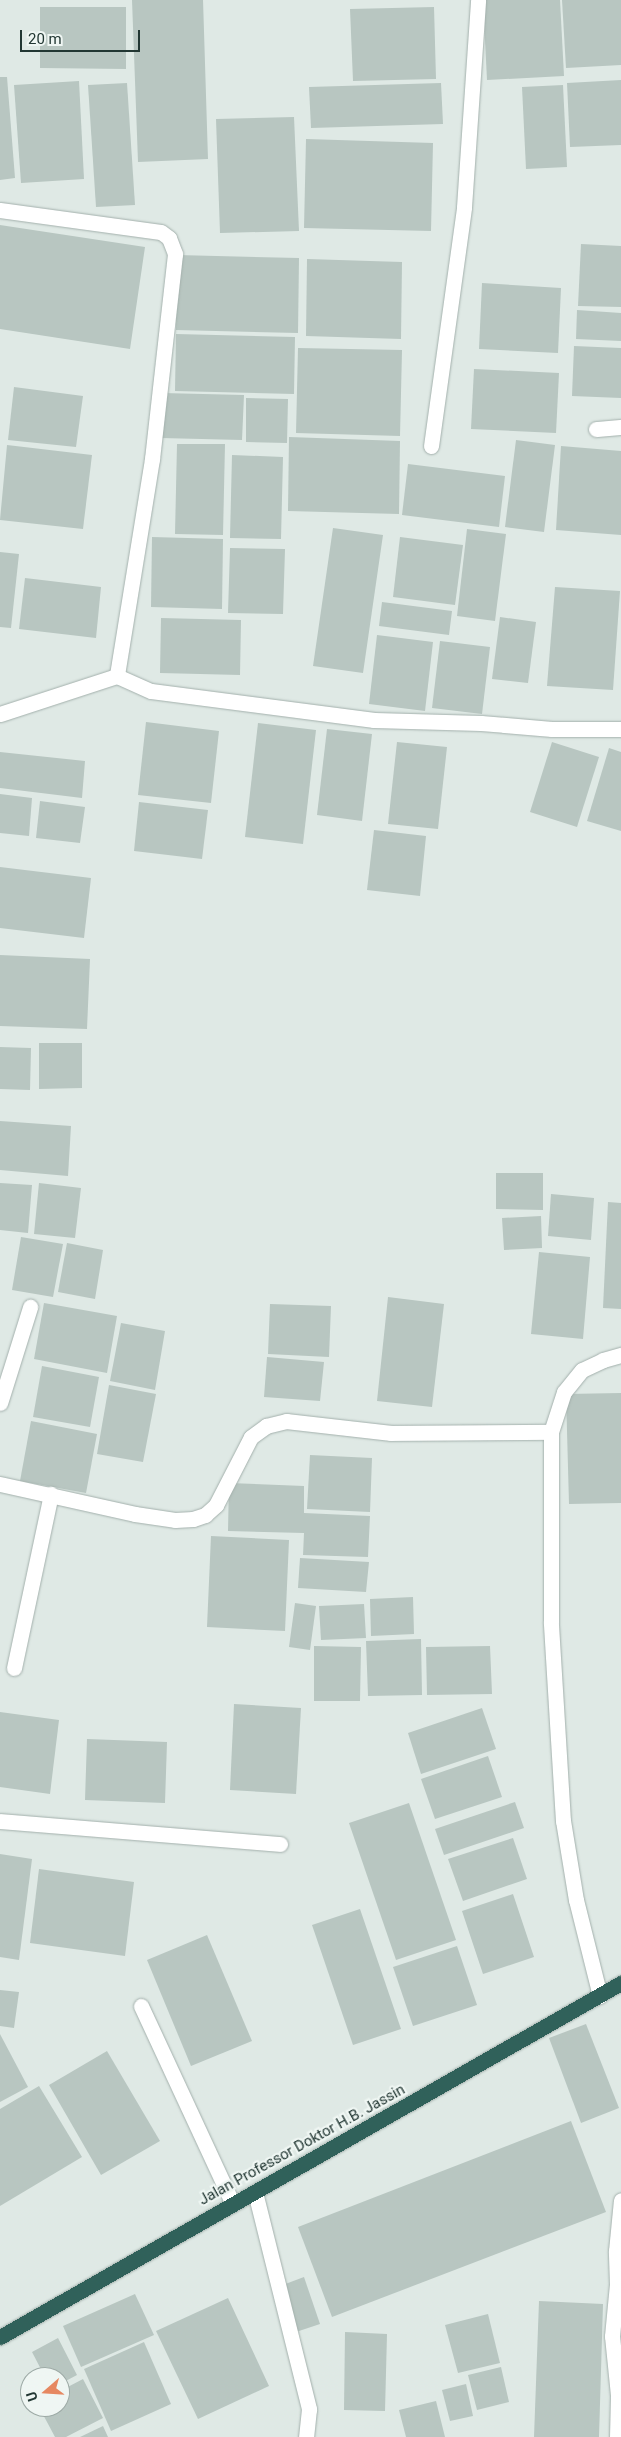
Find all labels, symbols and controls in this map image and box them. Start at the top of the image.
scale bar [22,20,142,52]
text: 20 m [28,30,62,48]
street label: Jalan Professor Doktor H.B. Jassin [196,2081,408,2209]
north arrow [20,2367,70,2417]
text: U [23,2390,41,2404]

